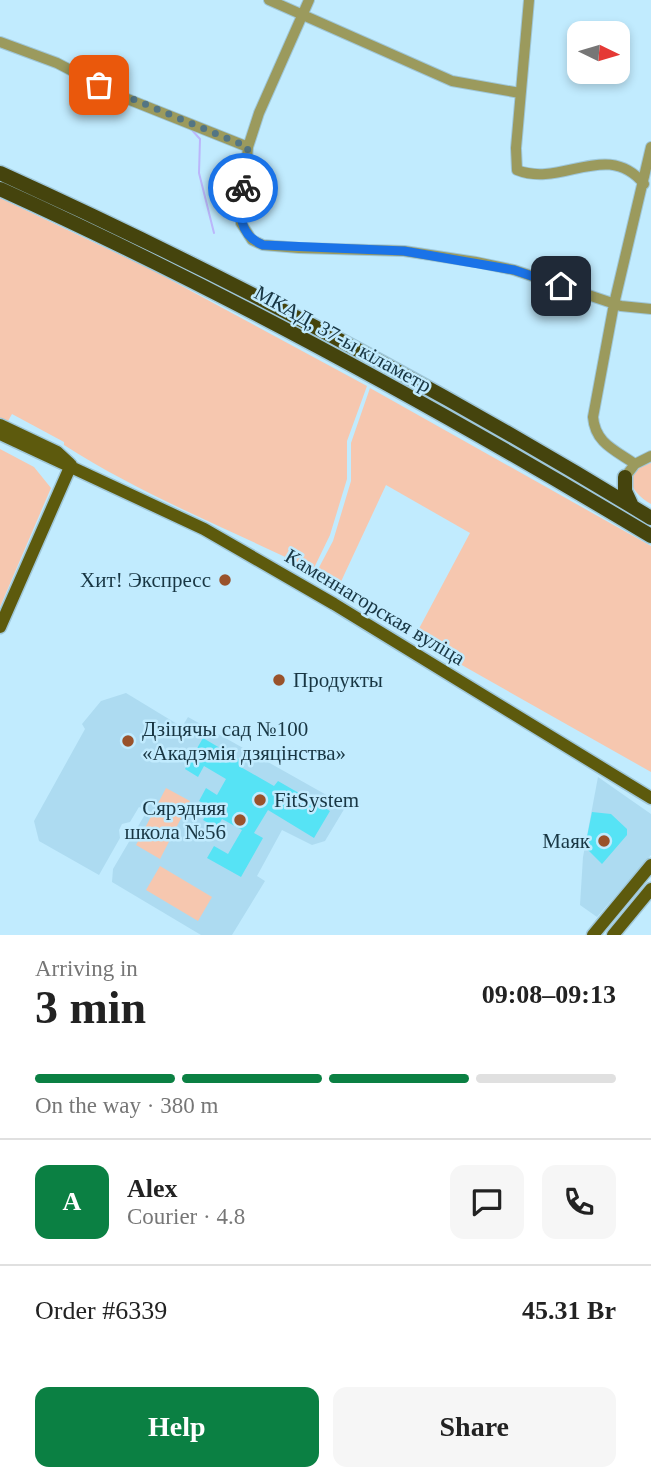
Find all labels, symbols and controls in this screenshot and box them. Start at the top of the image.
north arrow [567,21,630,84]
map controls [567,21,630,84]
pin [69,55,129,115]
icon: bag [80,66,118,104]
courier [208,153,278,223]
icon: bike [224,169,262,207]
pin [531,256,591,316]
icon: home [542,267,580,305]
street label: МКАД, 37-ы кіламетр [250,280,436,398]
street label: Каменнагорская вуліца [281,544,470,671]
place label: Хит! Экспресс [80,568,211,592]
marker: Хит! Экспресс [217,572,233,588]
place label: Продукты [293,668,383,692]
marker: Продукты [271,672,287,688]
place label: Дзіцячы сад №100 «Акадэмія дзяцінства» [142,717,346,765]
marker: Дзіцячы сад №100 «Акадэмія дзяцінства» [120,733,136,749]
place label: FitSystem [274,788,359,812]
marker: FitSystem [252,792,268,808]
place label: Сярэдняя школа №56 [124,796,226,844]
marker: Сярэдняя школа №56 [232,812,248,828]
place label: Маяк [542,829,591,853]
marker: Маяк [596,833,612,849]
text: Arriving in [35,956,138,981]
text: 09:08–09:13 [482,980,616,1009]
text: 3 min [35,982,146,1033]
text: On the way · 380 m [35,1093,218,1118]
button: chat [450,1165,524,1239]
button: phone [542,1165,616,1239]
text: Alex [127,1174,178,1203]
text: A [63,1187,81,1216]
text: Courier · 4.8 [127,1204,245,1229]
text: Order #6339 [35,1296,167,1325]
text: 45.31 Br [522,1296,616,1325]
button: Help [35,1387,319,1467]
button: Share [333,1387,616,1467]

